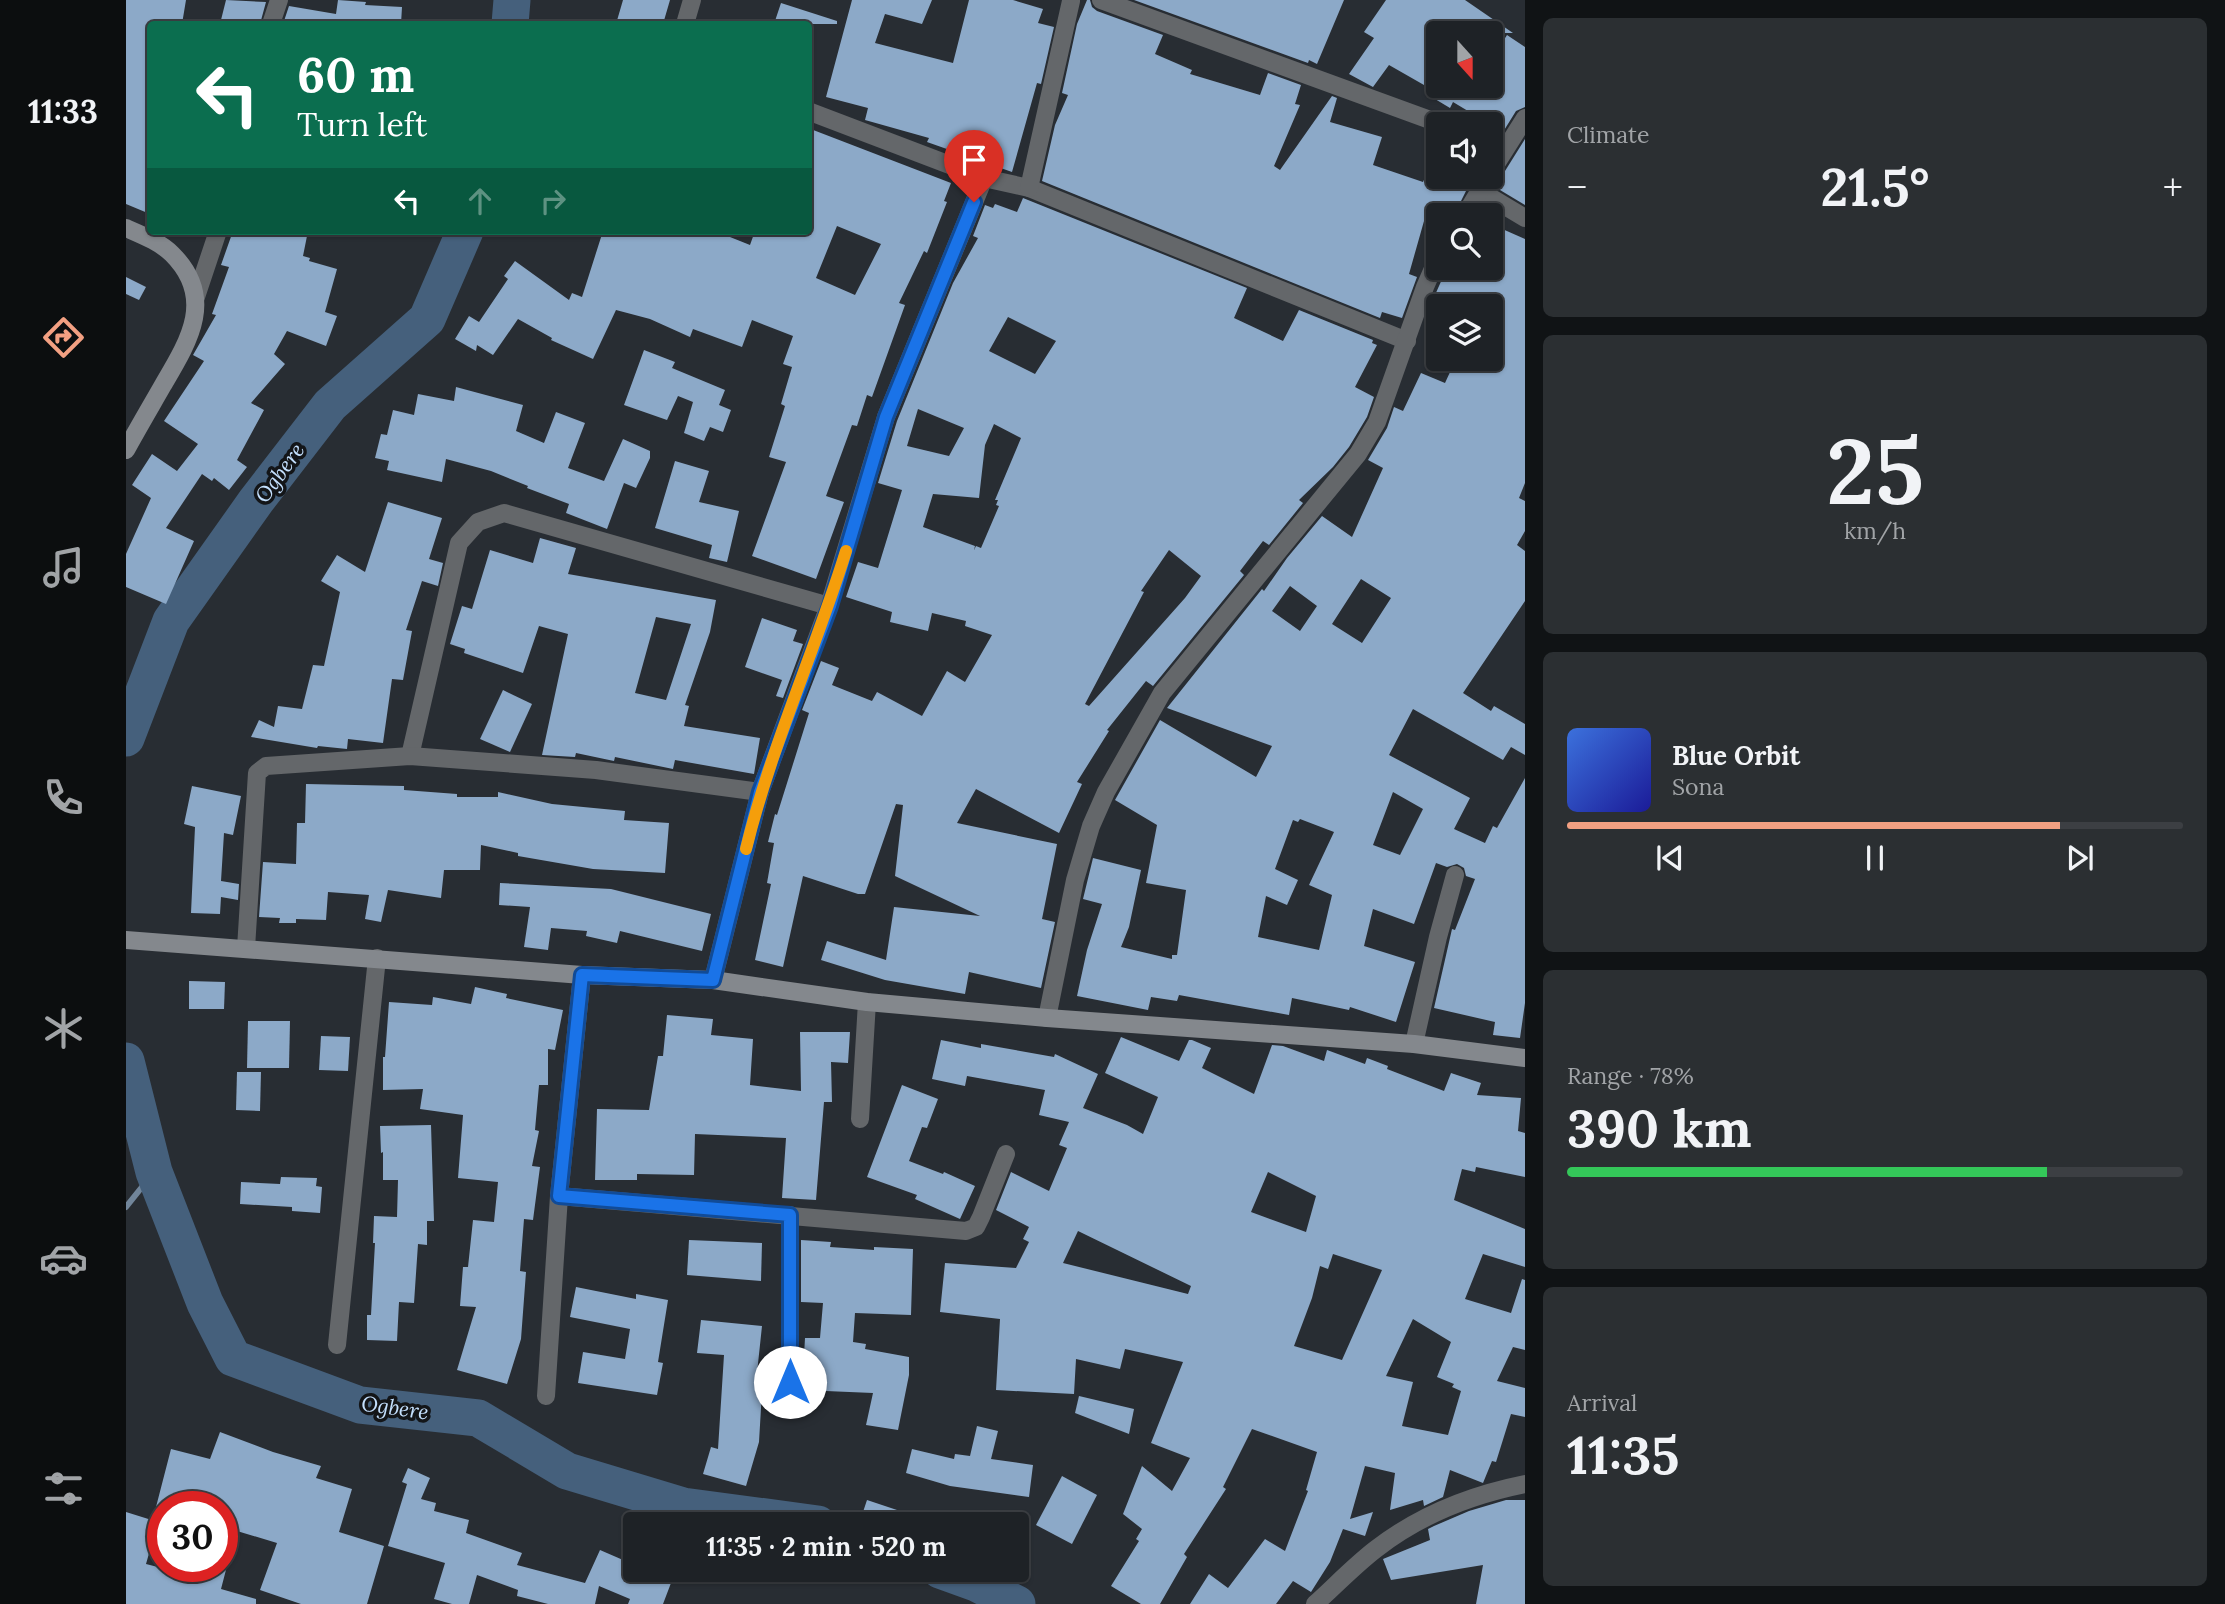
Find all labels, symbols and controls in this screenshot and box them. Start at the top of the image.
north arrow [1426,21,1503,98]
map controls [1426,21,1503,371]
text: 60 m [297,43,414,105]
icon: left [182,49,273,140]
text: 11:33 [28,91,98,132]
text: Turn left [297,104,427,145]
button: sound [1426,112,1503,189]
text: Climate [1567,120,1649,149]
pin [944,130,1004,202]
icon: arrive [955,141,993,179]
text: 21.5° [1821,154,1929,220]
text: − [1567,163,1587,211]
text: + [2163,163,2183,211]
icon: left [388,182,426,220]
icon: ahead [461,182,499,220]
icon: right [534,182,572,220]
button: search [1426,203,1503,280]
button: layers [1426,294,1503,371]
icon: directions [39,313,88,362]
text: 25 [1826,412,1924,529]
water label: Ogbere [249,437,310,508]
text: km/h [1844,516,1906,545]
icon: music [39,543,88,592]
text: Blue Orbit [1672,739,1800,772]
text: Sona [1672,772,1724,801]
icon: phone [39,773,88,822]
icon: previous [1651,839,1689,877]
icon: pause [1856,839,1894,877]
icon: next [2061,839,2099,877]
icon: climate [39,1004,88,1053]
text: Range · 78% [1567,1061,1694,1090]
text: 390 km [1567,1095,1752,1161]
icon: car [39,1234,88,1283]
position arrow [753,1345,827,1419]
text: Arrival [1567,1388,1637,1417]
water label: Ogbere [360,1389,430,1426]
text: 11:35 [1567,1422,1679,1488]
icon: filters [39,1464,88,1513]
speed limit sign: 30 [147,1491,238,1582]
text: 11:35 · 2 min · 520 m [706,1530,946,1563]

